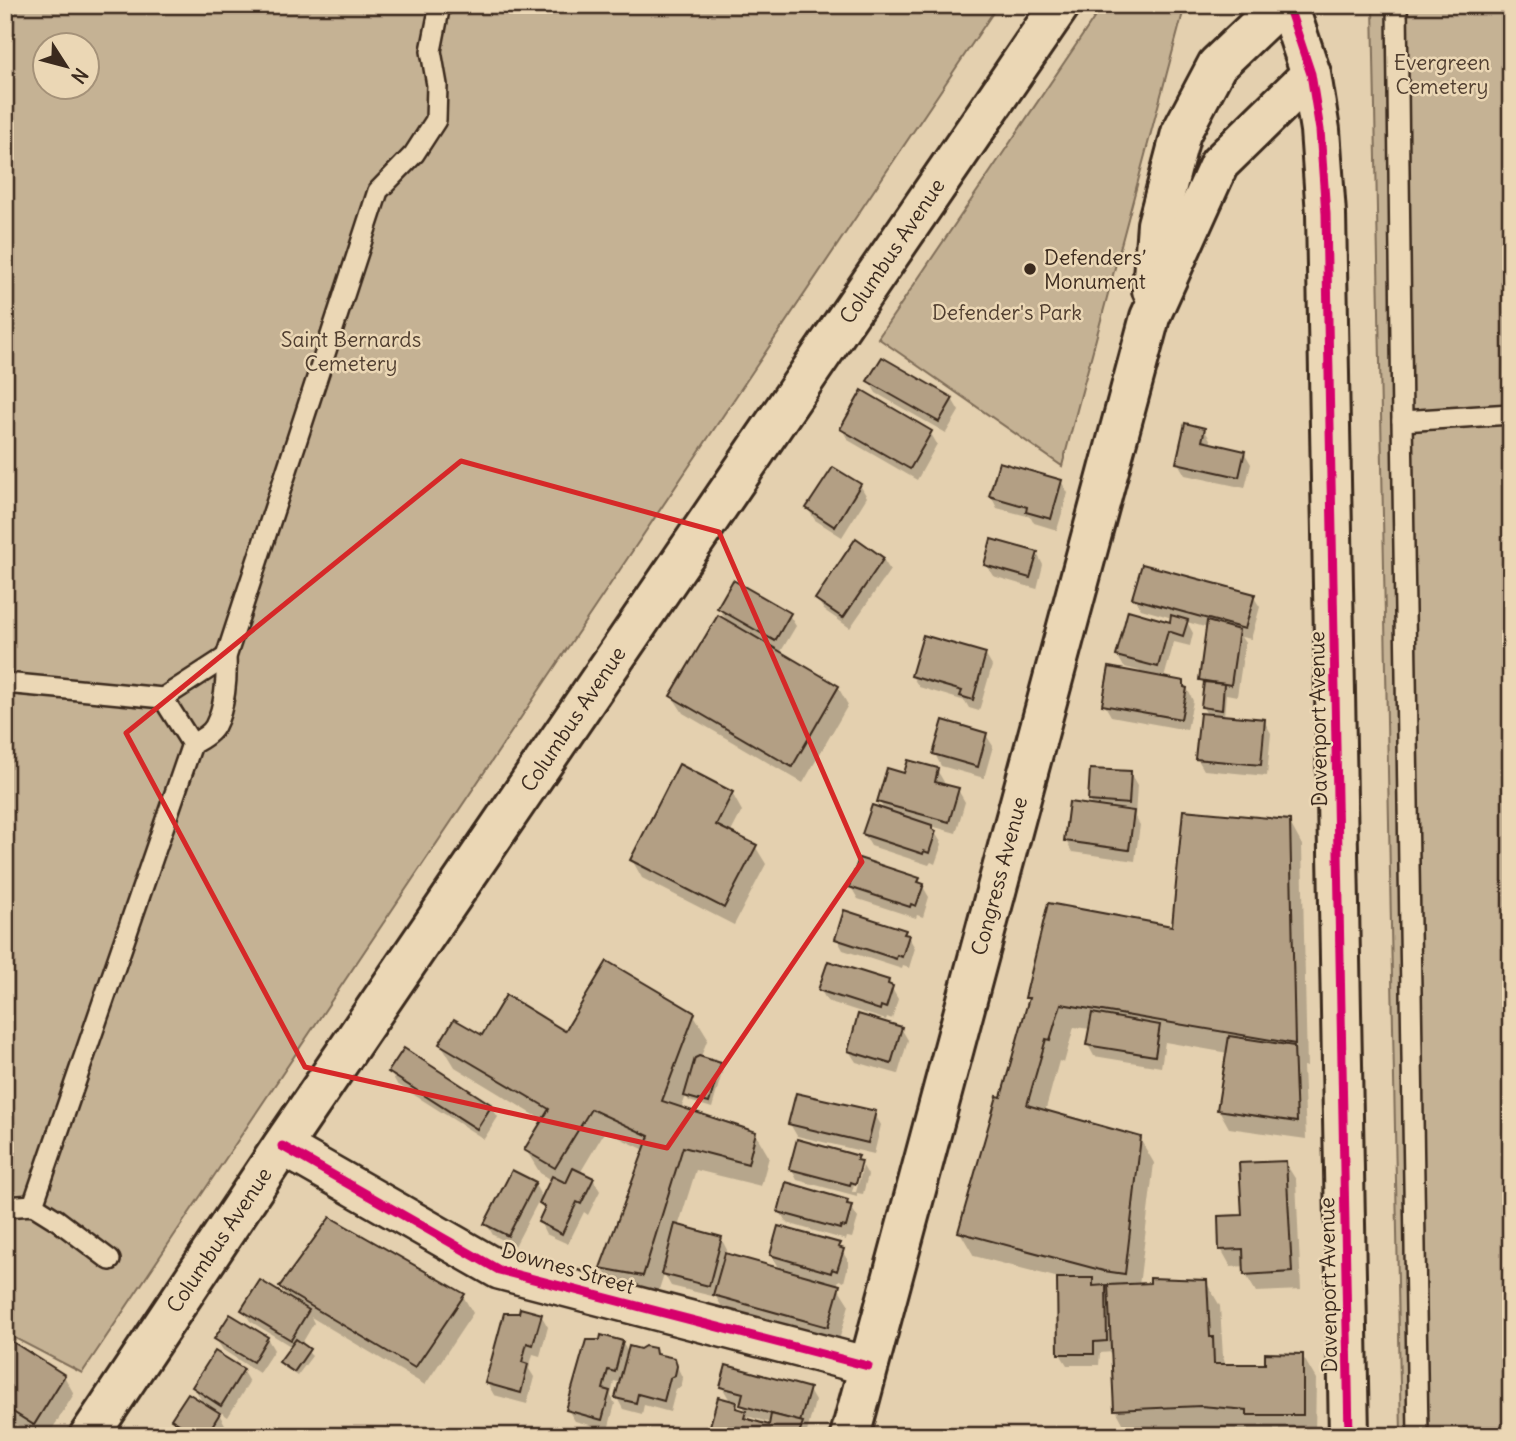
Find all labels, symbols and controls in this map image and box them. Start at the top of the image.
north arrow [32,32,102,102]
park label: Evergreen Cemetery [1394,49,1490,100]
text: N [66,64,93,88]
street label: Columbus Avenue [833,173,951,329]
place label: Defenders’ Monument [1044,244,1146,295]
marker: Defenders’ Monument [1022,261,1038,277]
park label: Defender's Park [932,299,1082,326]
park label: Saint Bernards Cemetery [281,326,421,377]
street label: Davenport Avenue [1303,631,1333,807]
street label: Columbus Avenue [514,641,632,797]
street label: Congress Avenue [965,794,1033,958]
street label: Columbus Avenue [160,1162,278,1318]
street label: Davenport Avenue [1313,1197,1343,1373]
street label: Downes Street [498,1236,638,1300]

